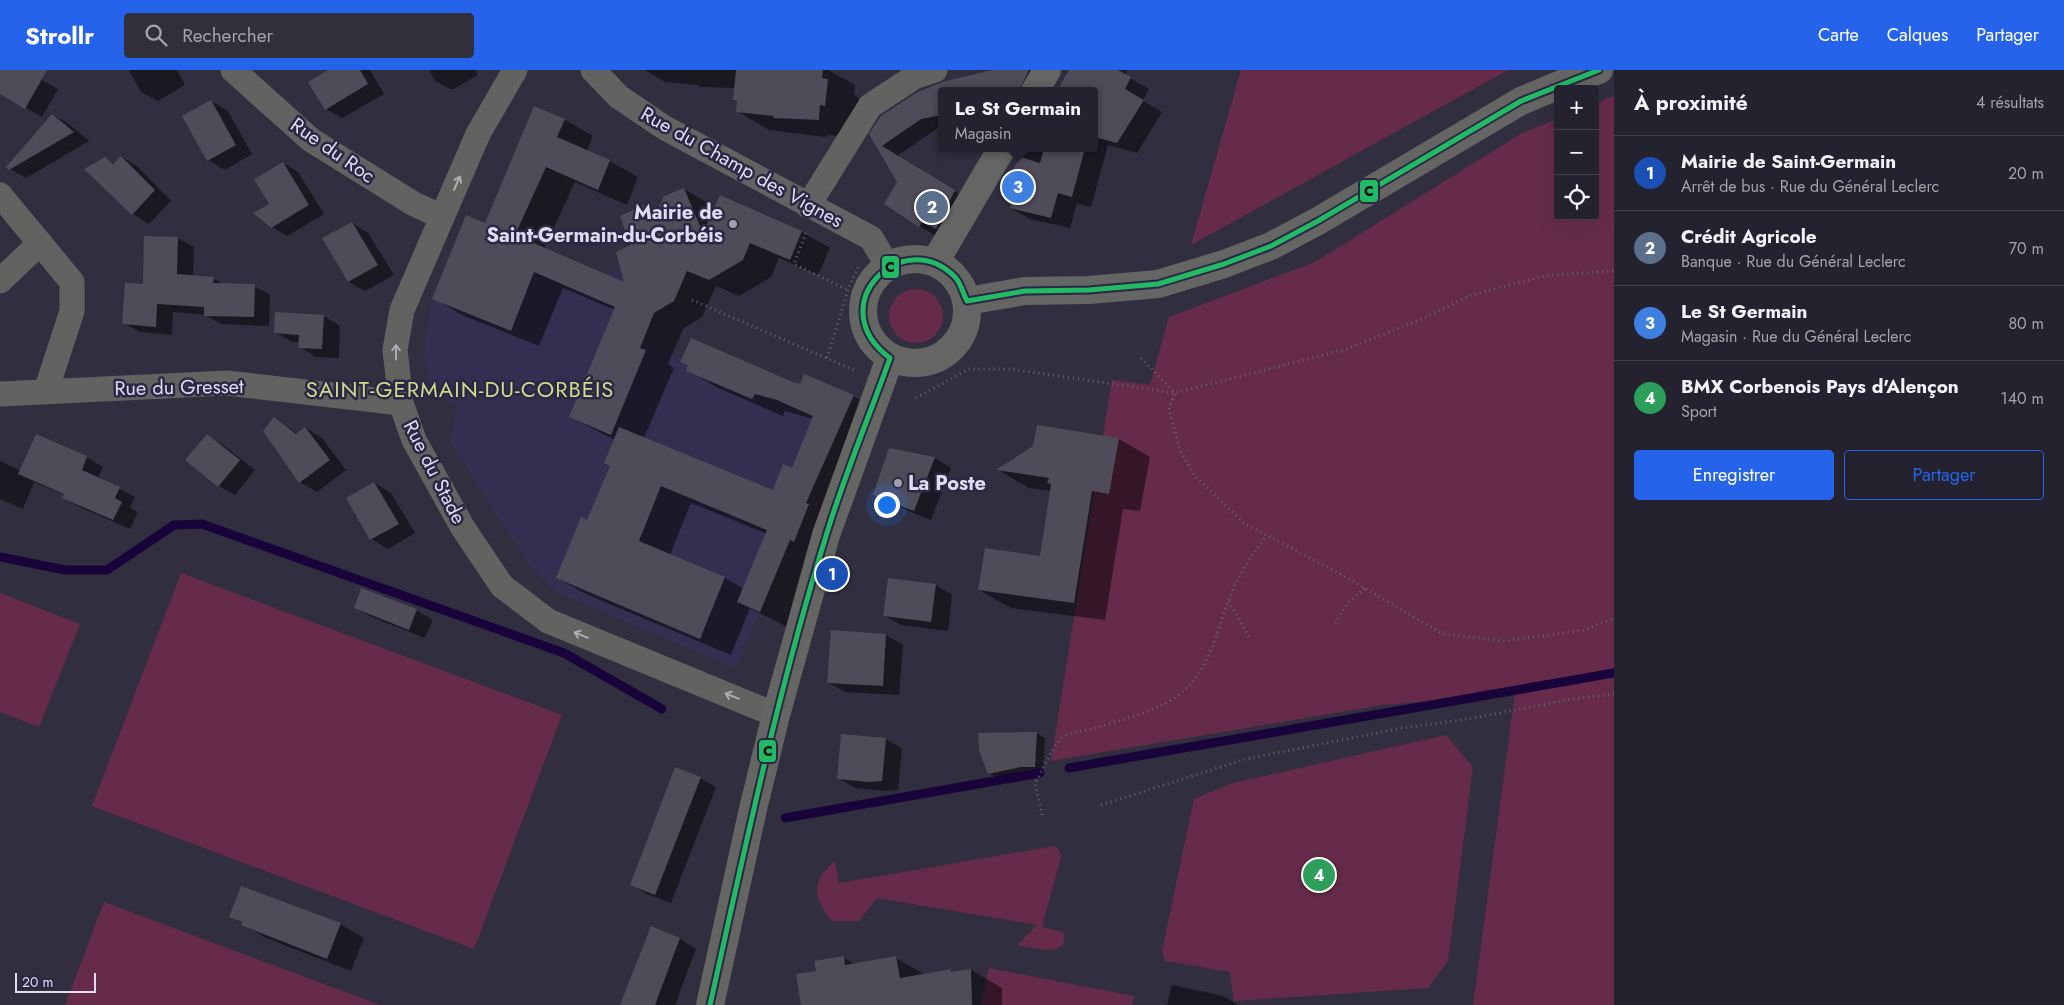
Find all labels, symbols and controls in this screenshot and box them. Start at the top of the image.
search box [124,13,474,58]
text: Strollr [25,18,94,53]
icon: search [142,21,170,49]
text: Rechercher [182,22,273,49]
text: Carte [1818,22,1859,48]
text: Calques [1887,22,1948,48]
text: Partager [1976,22,2039,48]
map controls [1554,85,1599,220]
button: + [1554,85,1599,130]
popup [938,87,1098,152]
text: À proximité [1634,88,1748,118]
text: 4 résultats [1976,91,2044,114]
text: Le St Germain [955,95,1081,122]
street label: Rue du Champ des Vignes [635,100,848,235]
street label: Rue du Roc [284,111,381,190]
text: Magasin [955,122,1011,145]
button: − [1554,130,1599,175]
text: Mairie de Saint-Germain [1681,148,1896,175]
text: 1 [1646,162,1654,185]
text: 20 m [2008,162,2044,185]
pin: 3 [1002,168,1034,206]
button: locate [1554,175,1599,220]
text: Arrêt de bus · Rue du Général Leclerc [1681,175,1939,198]
one-way arrow [452,176,462,191]
line badge: C [1359,179,1379,203]
text: C [1364,181,1374,201]
pin: 2 [916,188,948,226]
place label: Mairie de Saint-Germain-du-Corbéis [487,198,723,250]
marker: Mairie de Saint-Germain-du-Corbéis [727,218,739,230]
text: Crédit Agricole [1681,223,1817,250]
text: 2 [1645,237,1655,260]
text: 70 m [2009,237,2044,260]
text: Banque · Rue du Général Leclerc [1681,250,1906,273]
line badge: C [881,255,900,279]
text: C [885,257,895,277]
text: Le St Germain [1681,298,1807,325]
text: 3 [1645,312,1655,335]
text: 80 m [2008,312,2044,335]
text: Magasin · Rue du Général Leclerc [1681,325,1911,348]
one-way arrow [391,344,401,360]
street label: Rue du Gresset [114,372,244,403]
district label: SAINT-GERMAIN-DU-CORBÉIS [306,373,614,405]
text: BMX Corbenois Pays d'Alençon [1681,373,1959,400]
text: 4 [1644,387,1656,410]
text: 140 m [2001,387,2044,410]
text: Sport [1681,400,1717,423]
street label: Rue du Stade [396,415,473,529]
button: Enregistrer [1634,450,1834,500]
button: Partager [1844,450,2044,500]
place label: La Poste [908,469,986,498]
marker: La Poste [892,477,904,489]
your location [874,492,900,518]
pin: 1 [816,555,848,593]
one-way arrow [574,629,589,639]
one-way arrow [724,691,740,700]
line badge: C [758,739,777,763]
text: C [763,741,773,761]
pin: 4 [1303,856,1335,894]
scale bar [15,970,96,993]
text: 20 m [22,972,54,992]

